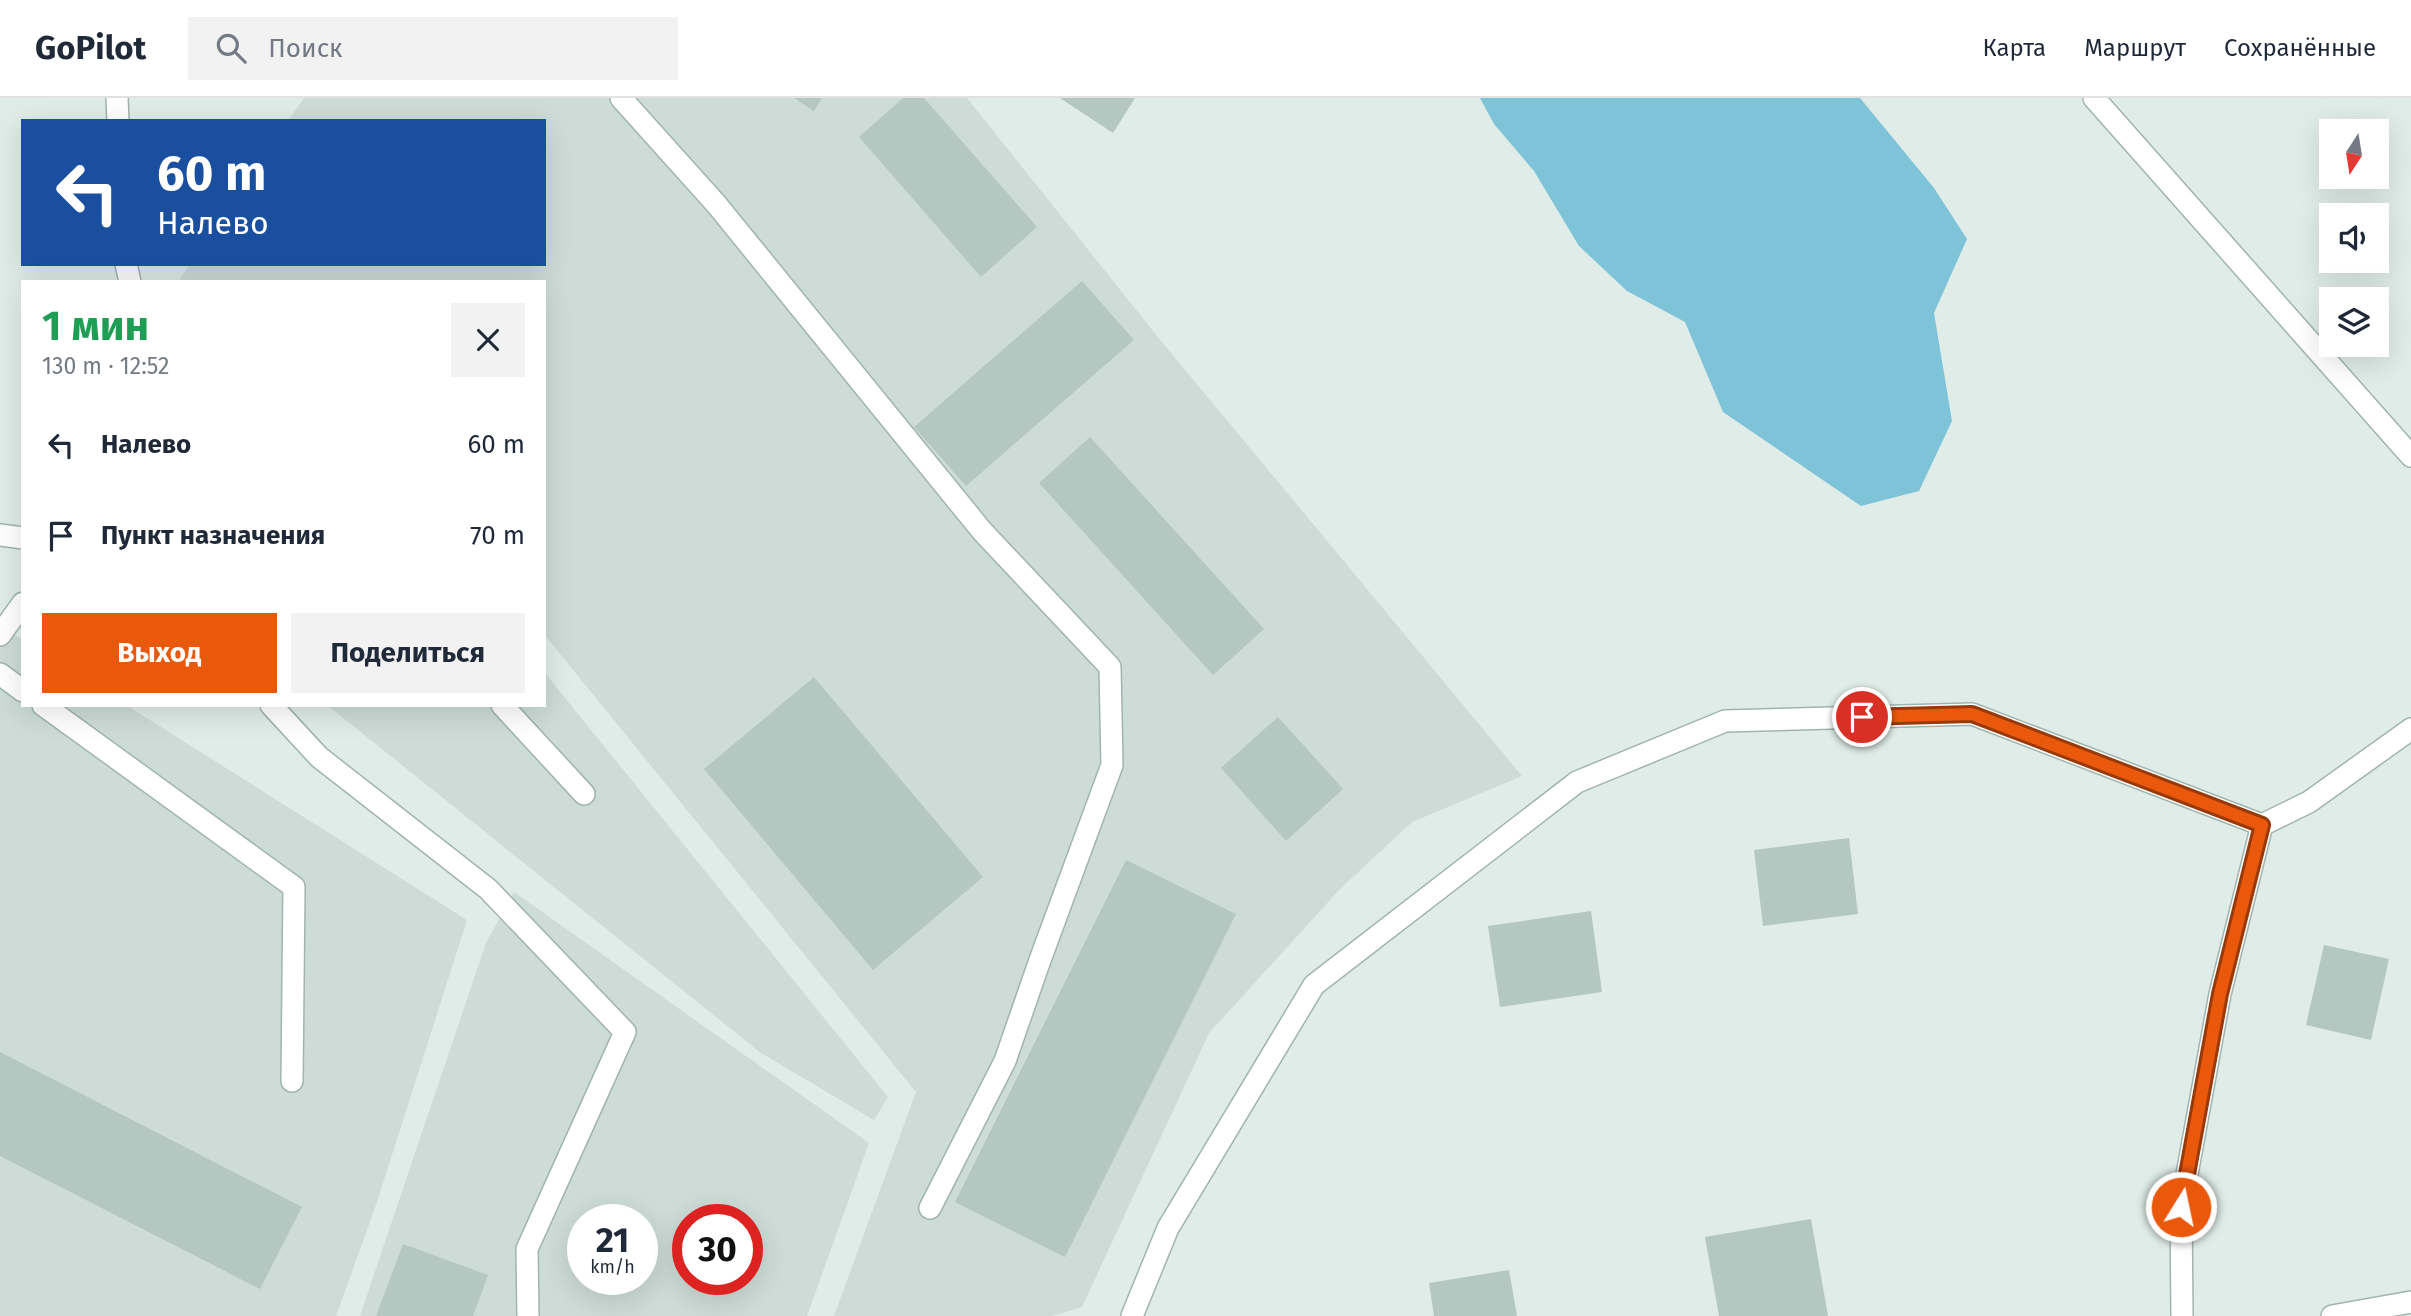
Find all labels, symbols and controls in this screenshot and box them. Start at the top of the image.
search box [188,17,678,80]
text: GoPilot [35,28,146,68]
icon: search [212,29,250,67]
text: Поиск [268,33,343,64]
text: Карта [1983,34,2046,62]
text: Маршрут [2084,34,2186,62]
text: Сохранённые [2224,34,2376,62]
north arrow [2319,119,2389,189]
map controls [2319,119,2389,357]
text: 60 m [157,144,266,203]
icon: left [42,147,133,238]
button: sound [2319,203,2389,273]
text: Налево [157,204,269,242]
button: layers [2319,287,2389,357]
text: 1 мин [42,301,149,351]
button: close [451,303,525,377]
text: 130 m · 12:52 [42,352,169,380]
icon: left [42,426,80,464]
text: Налево [101,429,191,460]
text: 60 m [467,429,525,460]
icon: arrive [42,517,80,555]
text: Пункт назначения [101,520,325,551]
text: 70 m [470,520,525,551]
button: Выход [42,613,277,693]
button: Поделиться [291,613,525,693]
pin [1832,687,1892,747]
icon: arrive [1843,698,1881,736]
position arrow [2144,1170,2218,1244]
speed limit sign: 30 [672,1204,763,1295]
text: 21 [596,1219,629,1261]
text: km/h [590,1256,635,1278]

